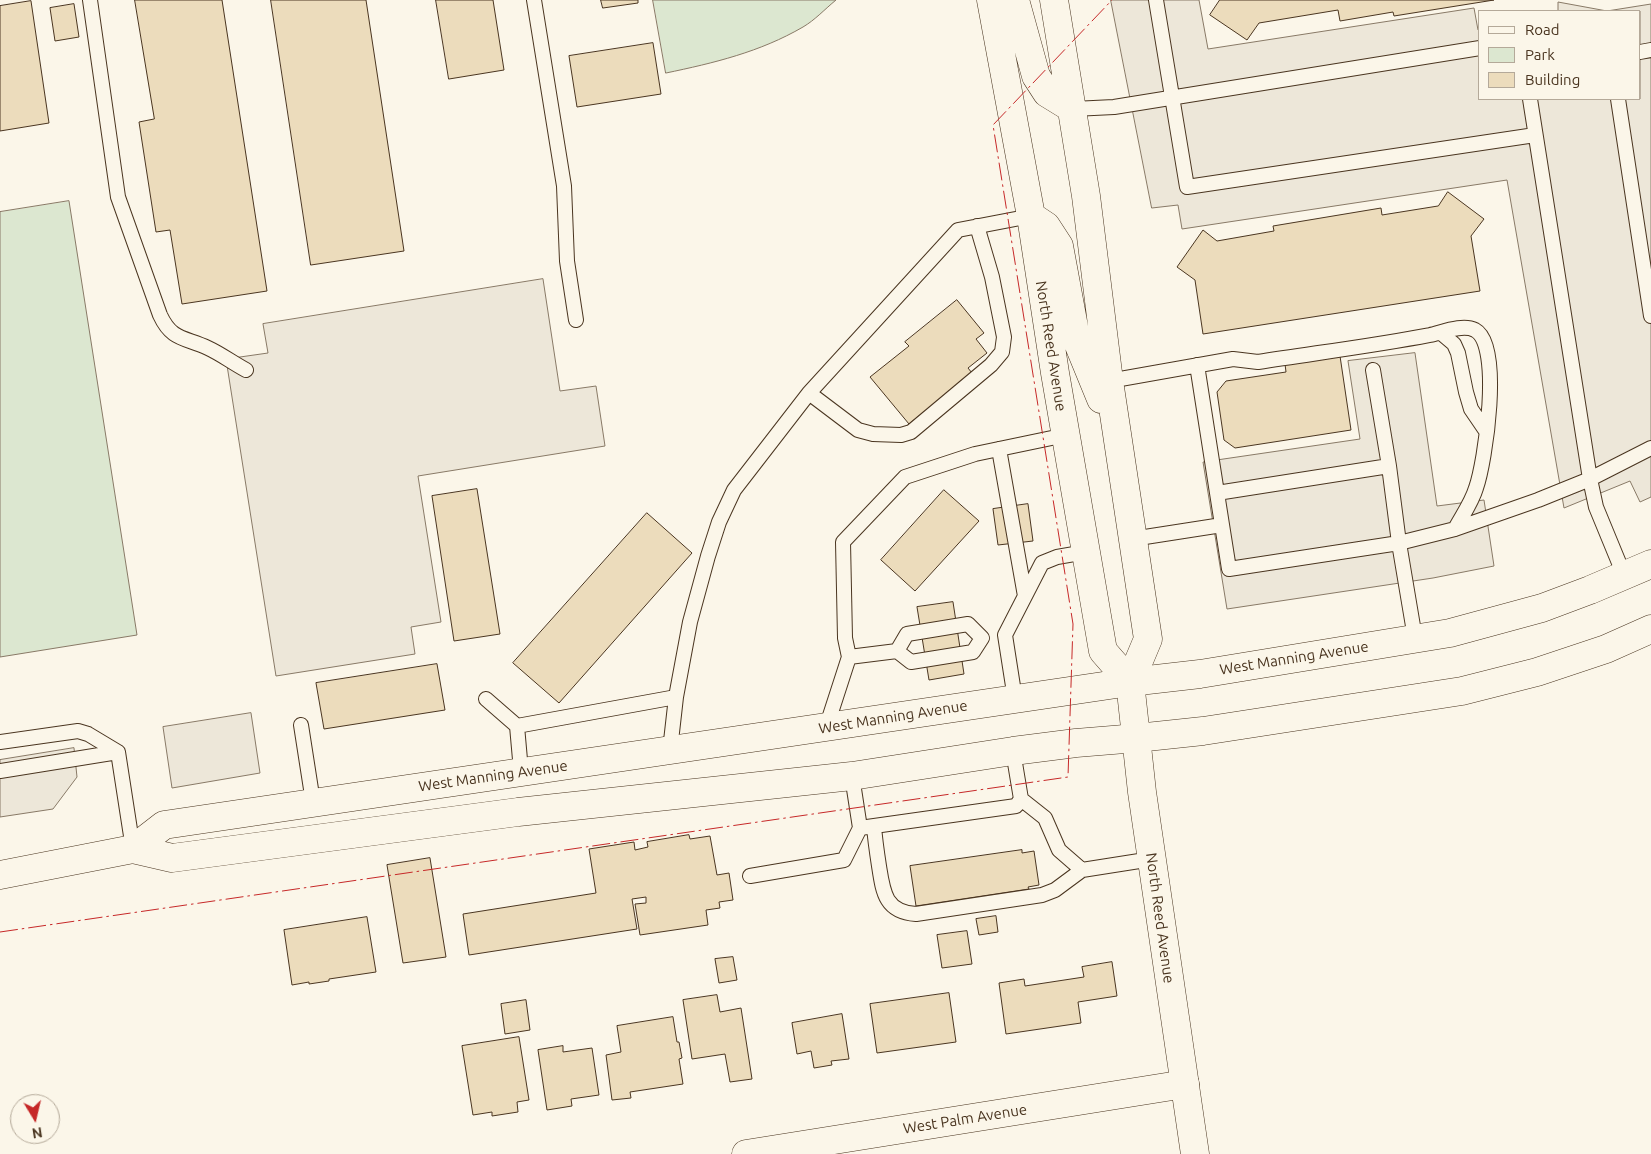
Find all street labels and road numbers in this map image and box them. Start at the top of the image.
street label: North Reed Avenue [1032,280,1070,412]
street label: West Manning Avenue [1218,637,1370,679]
street label: West Manning Avenue [817,696,969,738]
street label: West Manning Avenue [417,757,569,795]
street label: North Reed Avenue [1142,852,1178,984]
street label: West Palm Avenue [902,1100,1028,1138]

